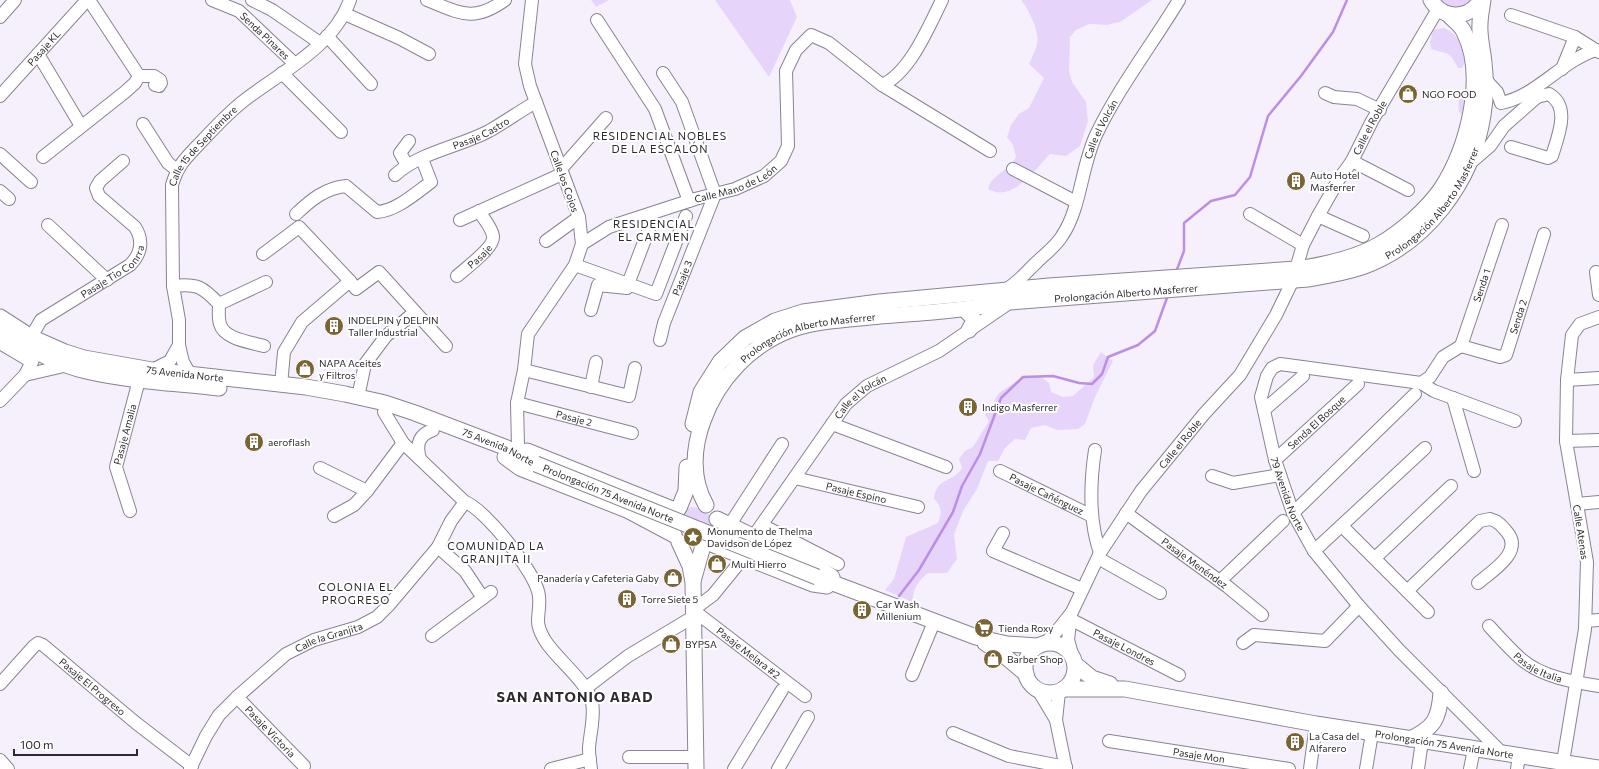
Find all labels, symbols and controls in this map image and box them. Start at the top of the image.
street label: Senda Pinares [238,10,292,62]
street label: Pasaje KL [25,27,63,68]
shop icon: NGO FOOD [1397,83,1419,105]
place label: NGO FOOD [1422,88,1476,100]
street label: Calle el Volcán [1082,97,1120,160]
street label: Calle el Roble [1350,98,1389,157]
street label: Calle 15 de Septiembre [166,103,239,188]
street label: Pasaje Castro [451,114,511,151]
district label: RESIDENCIAL NOBLES DE LA ESCALÓN [593,129,727,155]
street label: Prolongación Alberto Masferrer [1383,145,1481,262]
street label: Calle los Cojos [548,148,582,214]
street label: Calle Mano de León [693,162,779,205]
place label: Auto Hotel Masferrer [1310,169,1360,193]
building icon: Auto Hotel Masferrer [1285,170,1307,192]
district label: RESIDENCIAL EL CARMEN [613,217,695,243]
street label: Pasaje [465,242,494,271]
street label: Pasaje Tio Conrra [78,244,146,300]
street label: Pasaje 3 [670,258,694,297]
street label: Senda 1 [1470,267,1493,303]
street label: Prolongación Alberto Masferrer [1054,282,1198,305]
street label: Senda 2 [1507,298,1529,335]
street label: Prolongación Alberto Masferrer [738,311,876,365]
place label: INDELPIN y DELPIN Taller Industrial [348,314,439,338]
building icon: INDELPIN y DELPIN Taller Industrial [323,315,345,337]
place label: NAPA Aceites y Filtros [319,357,382,381]
shop icon: NAPA Aceites y Filtros [294,358,316,380]
street label: 75 Avenida Norte [145,363,224,384]
street label: Calle el Volcán [832,372,888,421]
street label: Senda El Bosque [1285,393,1348,452]
building icon: Indigo Masferrer [957,396,979,418]
place label: Indigo Masferrer [982,401,1057,413]
street label: Pasaje Amalia [111,403,138,466]
street label: Pasaje 2 [555,407,594,428]
street label: Calle el Roble [1156,417,1203,471]
street label: 75 Avenida Norte [460,425,536,468]
building icon: aeroflash [243,431,265,453]
place label: aeroflash [268,436,310,448]
street label: 79 Avenida Norte [1269,456,1308,533]
street label: Prolongación 75 Avenida Norte [541,461,676,525]
street label: Pasaje Cañénguez [1008,471,1086,517]
street label: Pasaje Espino [825,480,888,505]
street label: Calle Atenas [1571,504,1591,561]
place label: Monumento de Thelma Davidson de López [707,525,812,549]
place icon: Monumento de Thelma Davidson de López [682,526,704,548]
street label: Pasaje Menéndez [1159,535,1230,591]
district label: COMUNIDAD LA GRANJITA II [447,539,545,566]
shop icon: Multi Hierro [706,553,728,575]
place label: Multi Hierro [731,558,786,570]
shop icon: Panadería y Cafeteria Gaby [662,567,684,589]
place label: Panadería y Cafeteria Gaby [537,572,659,584]
district label: COLONIA EL PROGRESO [318,580,394,606]
building icon: Torre Siete 5 [616,588,638,610]
place label: Torre Siete 5 [641,593,698,605]
place label: Car Wash Millenium [876,598,921,622]
building icon: Car Wash Millenium [851,599,873,621]
supermarket icon: Tienda Roxy [973,617,995,639]
street label: Calle la Granjita [293,620,365,655]
place label: Tienda Roxy [998,622,1054,634]
street label: Pasaje Melara #2 [714,624,783,681]
street label: Pasaje Londres [1091,626,1158,668]
shop icon: BYPSA [660,633,682,655]
place label: BYPSA [685,638,717,650]
shop icon: Barber Shop [982,648,1004,670]
street label: Pasaje Italia [1511,649,1564,685]
place label: Barber Shop [1007,653,1063,665]
street label: Pasaje El Progreso [57,655,128,718]
district label: SAN ANTONIO ABAD [497,688,653,705]
street label: Pasaje Victoria [243,703,298,760]
street label: Prolongación 75 Avenida Norte [1374,727,1514,761]
place label: La Casa del Alfarero [1309,730,1359,754]
scale bar [14,731,137,757]
building icon: La Casa del Alfarero [1284,731,1306,753]
text: 100 m [20,737,54,751]
street label: Pasaje Mon [1172,745,1226,765]

